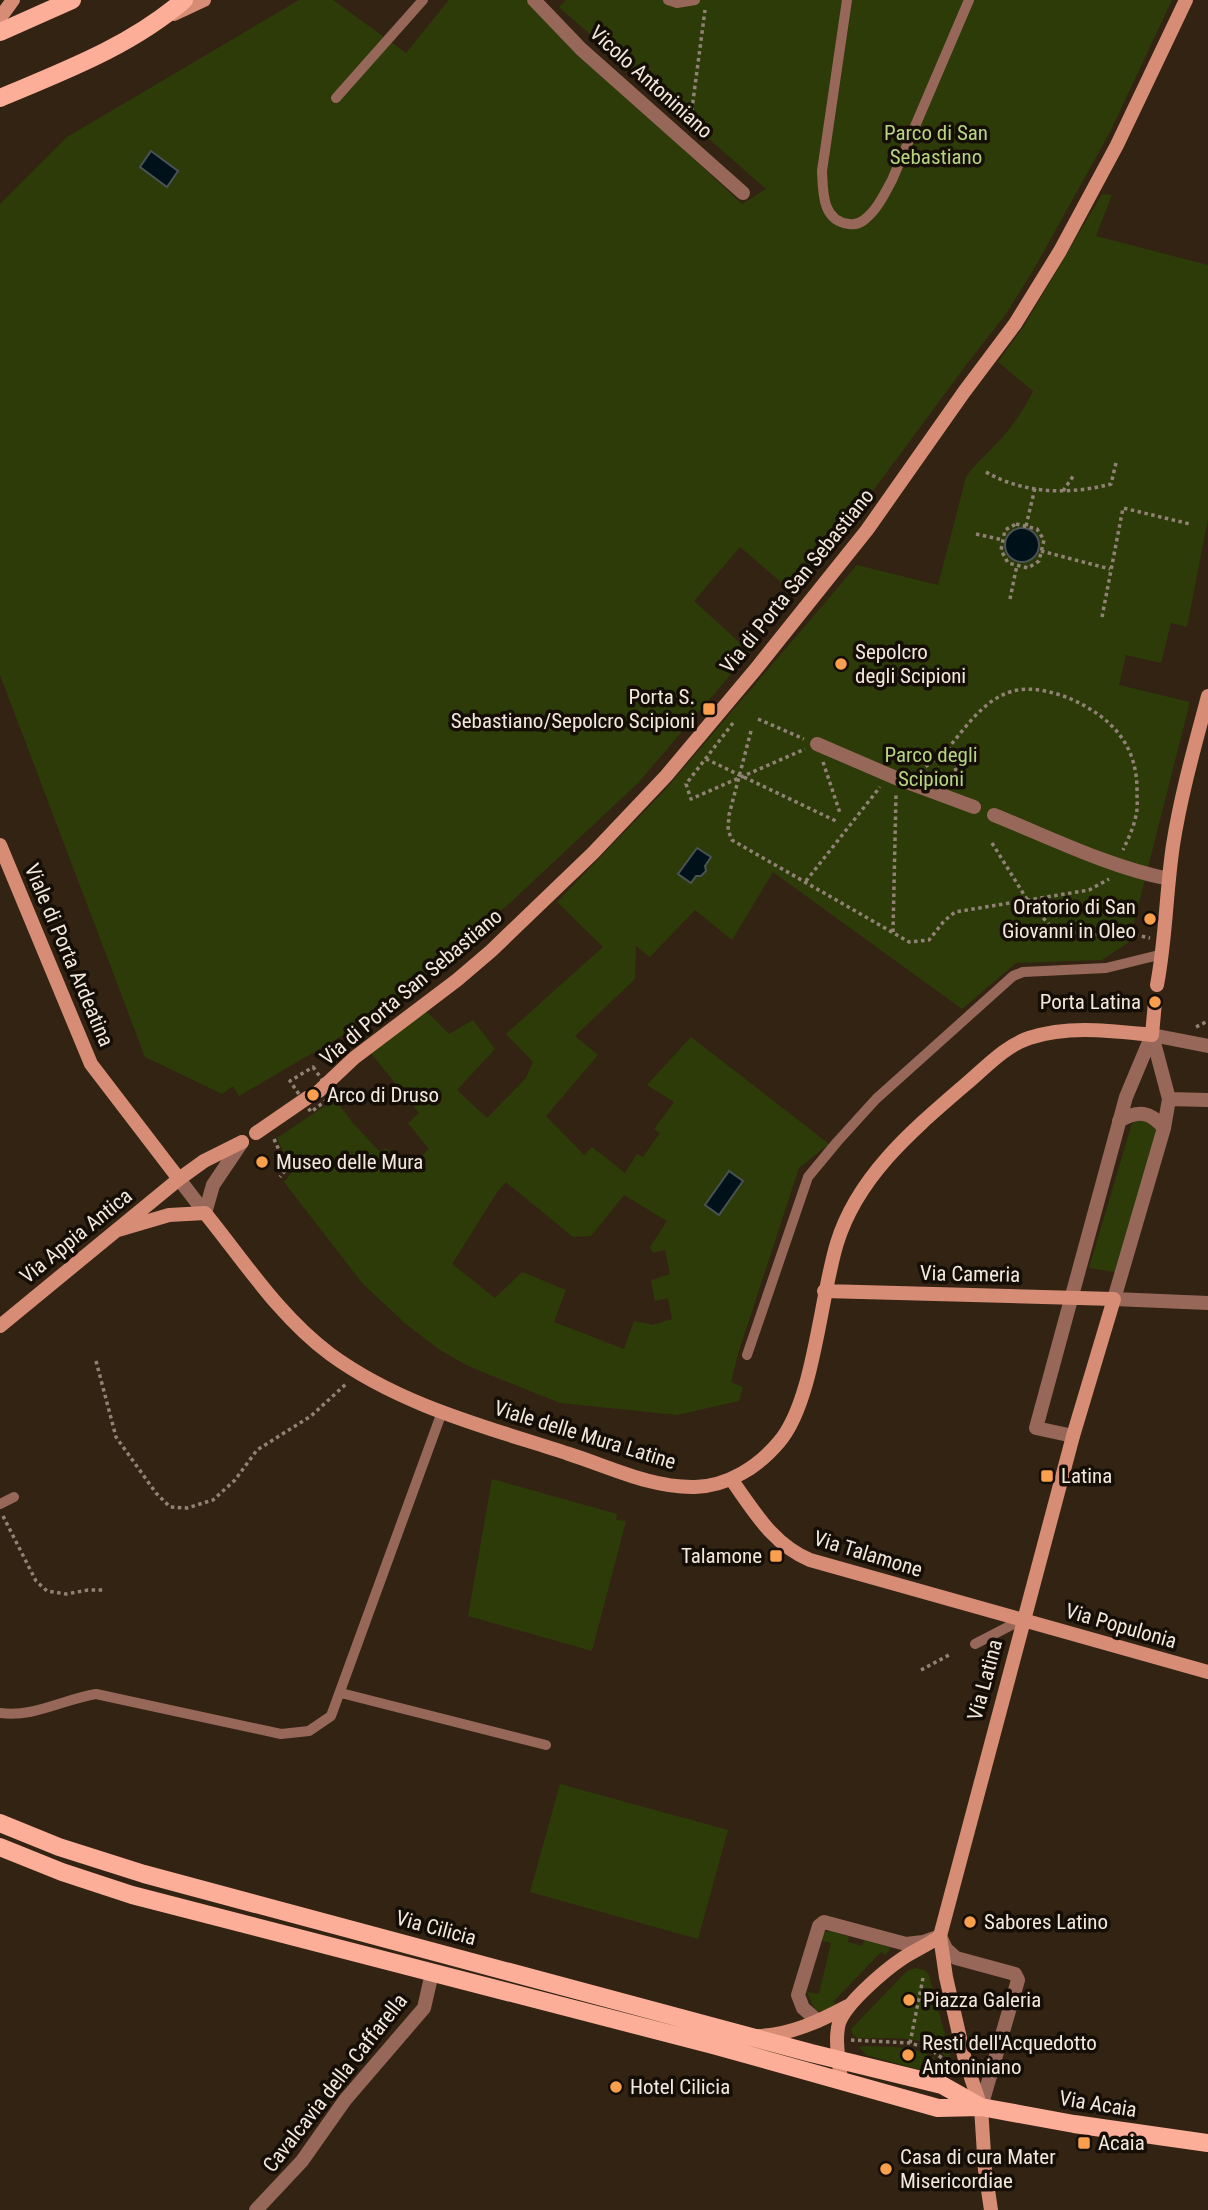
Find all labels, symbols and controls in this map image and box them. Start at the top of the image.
street label: Vicolo Antoniniano [585,21,717,143]
park label: Parco di San Sebastiano [884,121,988,169]
street label: Via di Porta San Sebastiano [715,484,879,678]
place label: Sepolcro degli Scipioni [855,640,966,688]
marker: Sepolcro degli Scipioni [833,656,849,672]
place label: Porta S. Sebastiano/Sepolcro Scipioni [451,685,695,733]
marker: Porta S. Sebastiano/Sepolcro Scipioni [701,701,717,717]
park label: Parco degli Scipioni [884,743,978,791]
street label: Viale di Porta Ardeatina [20,860,118,1050]
place label: Oratorio di San Giovanni in Oleo [1002,895,1136,943]
street label: Via di Porta San Sebastiano [315,904,507,1070]
marker: Oratorio di San Giovanni in Oleo [1142,911,1158,927]
place label: Porta Latina [1040,990,1141,1014]
marker: Porta Latina [1147,994,1163,1010]
place label: Arco di Druso [327,1083,439,1107]
marker: Arco di Druso [305,1087,321,1103]
place label: Museo delle Mura [276,1150,423,1174]
marker: Museo delle Mura [254,1154,270,1170]
street label: Via Appia Antica [15,1184,137,1288]
street label: Via Cameria [920,1261,1020,1287]
street label: Viale delle Mura Latine [491,1396,679,1474]
place label: Latina [1061,1464,1112,1488]
marker: Latina [1039,1468,1055,1484]
street label: Via Talamone [811,1526,925,1582]
place label: Talamone [681,1544,762,1568]
marker: Talamone [768,1548,784,1564]
street label: Via Populonia [1063,1599,1179,1653]
street label: Via Latina [963,1637,1007,1723]
street label: Via Cilicia [393,1906,479,1950]
place label: Sabores Latino [984,1910,1108,1934]
marker: Sabores Latino [962,1914,978,1930]
place label: Piazza Galeria [923,1988,1041,2012]
street label: Cavalcavia della Caffarella [258,1989,412,2177]
marker: Piazza Galeria [901,1992,917,2008]
place label: Resti dell'Acquedotto Antoniniano [922,2031,1097,2079]
marker: Resti dell'Acquedotto Antoniniano [900,2047,916,2063]
place label: Hotel Cilicia [630,2075,730,2099]
marker: Hotel Cilicia [608,2079,624,2095]
street label: Via Acaia [1057,2086,1139,2122]
place label: Acaia [1098,2131,1145,2155]
marker: Acaia [1076,2135,1092,2151]
place label: Casa di cura Mater Misericordiae [900,2145,1056,2193]
marker: Casa di cura Mater Misericordiae [878,2161,894,2177]

